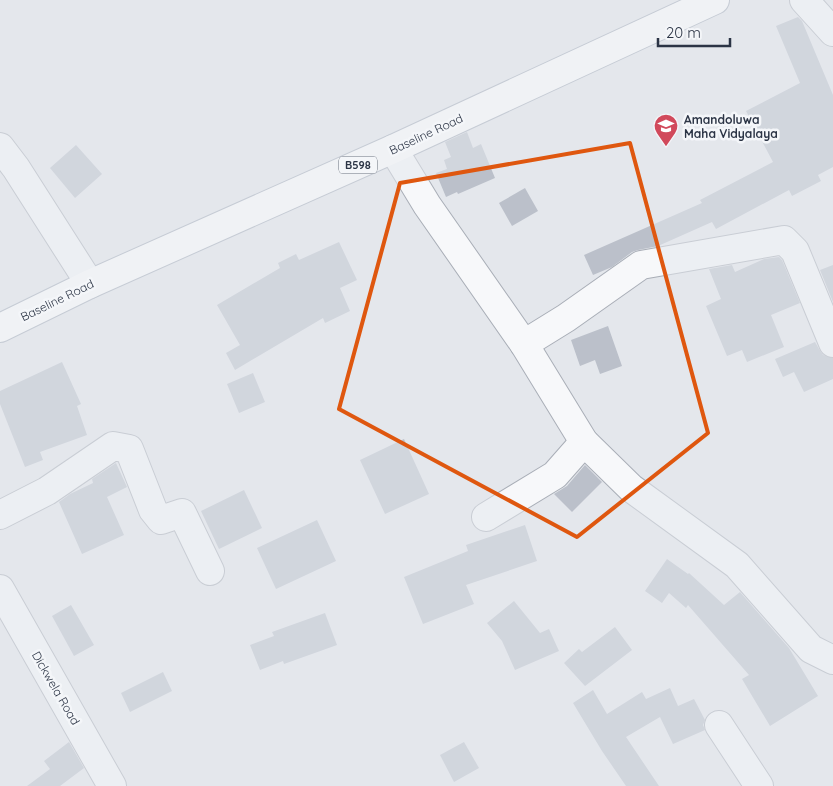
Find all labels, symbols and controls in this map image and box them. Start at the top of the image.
scale bar [658,15,730,47]
text: 20 m [666,23,701,42]
street label: Baseline Road [387,110,465,158]
place label: Amandoluwa Maha Vidyalaya [684,112,778,141]
school or university icon: Amandoluwa Maha Vidyalaya [653,113,679,147]
road number: B598 [339,156,377,174]
street label: Baseline Road [18,276,96,324]
street label: Dickwela Road [29,648,83,728]

